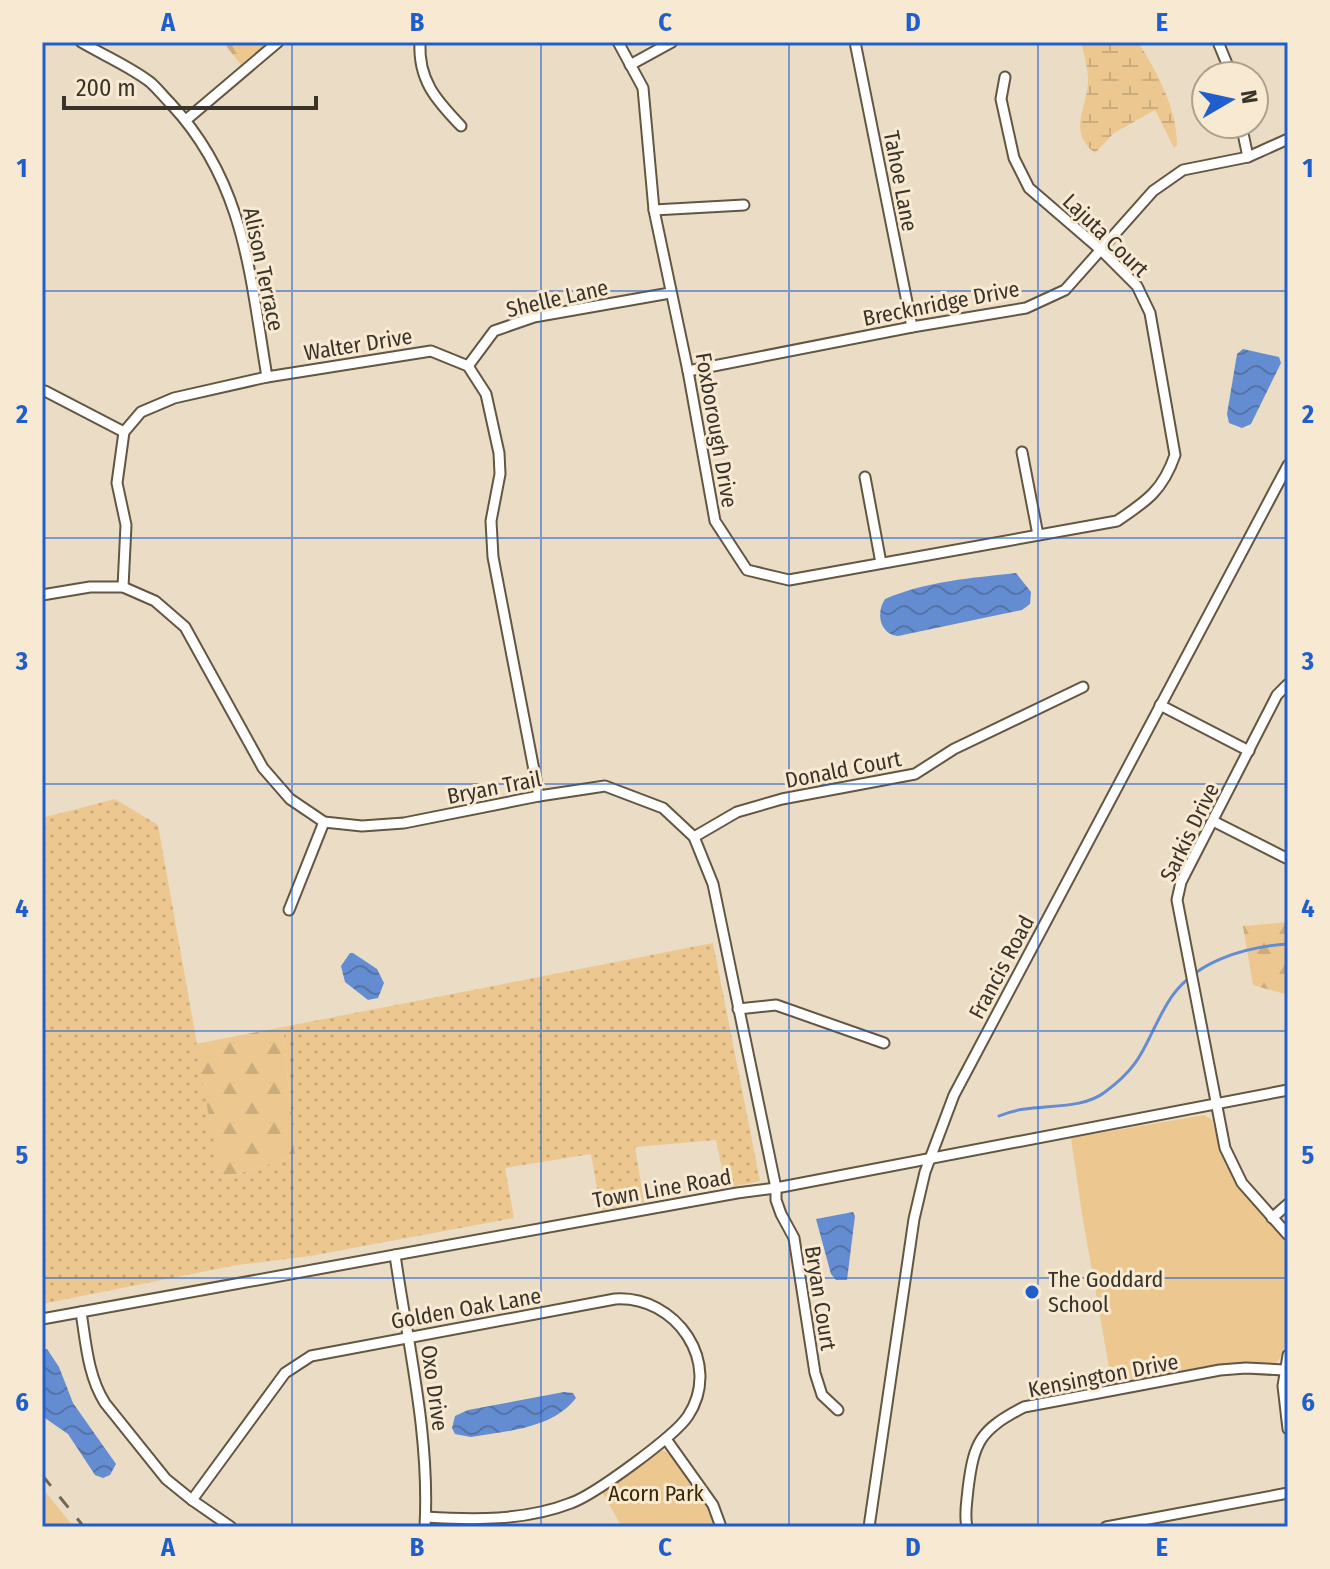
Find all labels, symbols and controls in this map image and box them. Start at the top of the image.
text: A [160,7,176,38]
text: B [410,7,425,38]
text: C [658,7,672,38]
text: D [905,7,921,38]
text: E [1156,7,1168,38]
scale bar [64,60,316,110]
north arrow [1190,60,1270,140]
text: 200 m [76,74,136,102]
text: N [1235,88,1264,106]
street label: Tahoe Lane [878,129,923,234]
text: 1 [17,153,28,184]
text: 1 [1303,153,1314,184]
street label: Lajuta Court [1057,188,1155,283]
street label: Alison Terrace [237,205,290,333]
street label: Shelle Lane [504,274,611,323]
street label: Brecknridge Drive [861,275,1022,332]
street label: Walter Drive [302,323,414,366]
street label: Foxborough Drive [690,350,743,510]
text: 2 [15,399,28,430]
text: 2 [1301,399,1314,430]
text: 3 [15,646,28,677]
text: 3 [1301,646,1314,677]
street label: Donald Court [783,745,904,794]
street label: Bryan Trail [445,765,544,810]
street label: Sarkis Drive [1154,779,1225,886]
text: 4 [15,893,29,924]
text: 4 [1301,893,1315,924]
street label: Francis Road [963,911,1040,1024]
text: 5 [16,1140,29,1171]
text: 5 [1302,1140,1315,1171]
street label: Town Line Road [591,1163,733,1214]
street label: Bryan Court [799,1244,842,1353]
place label: The Goddard School [1048,1266,1163,1318]
street label: Golden Oak Lane [389,1282,543,1335]
marker: The Goddard School [1023,1283,1041,1301]
street label: Oxo Drive [415,1343,454,1433]
street label: Kensington Drive [1026,1348,1180,1403]
text: 6 [15,1387,29,1418]
text: 6 [1301,1387,1315,1418]
park label: Acorn Park [608,1480,705,1507]
text: A [160,1532,176,1563]
text: B [410,1532,425,1563]
text: C [658,1532,672,1563]
text: D [905,1532,921,1563]
text: E [1156,1532,1168,1563]

